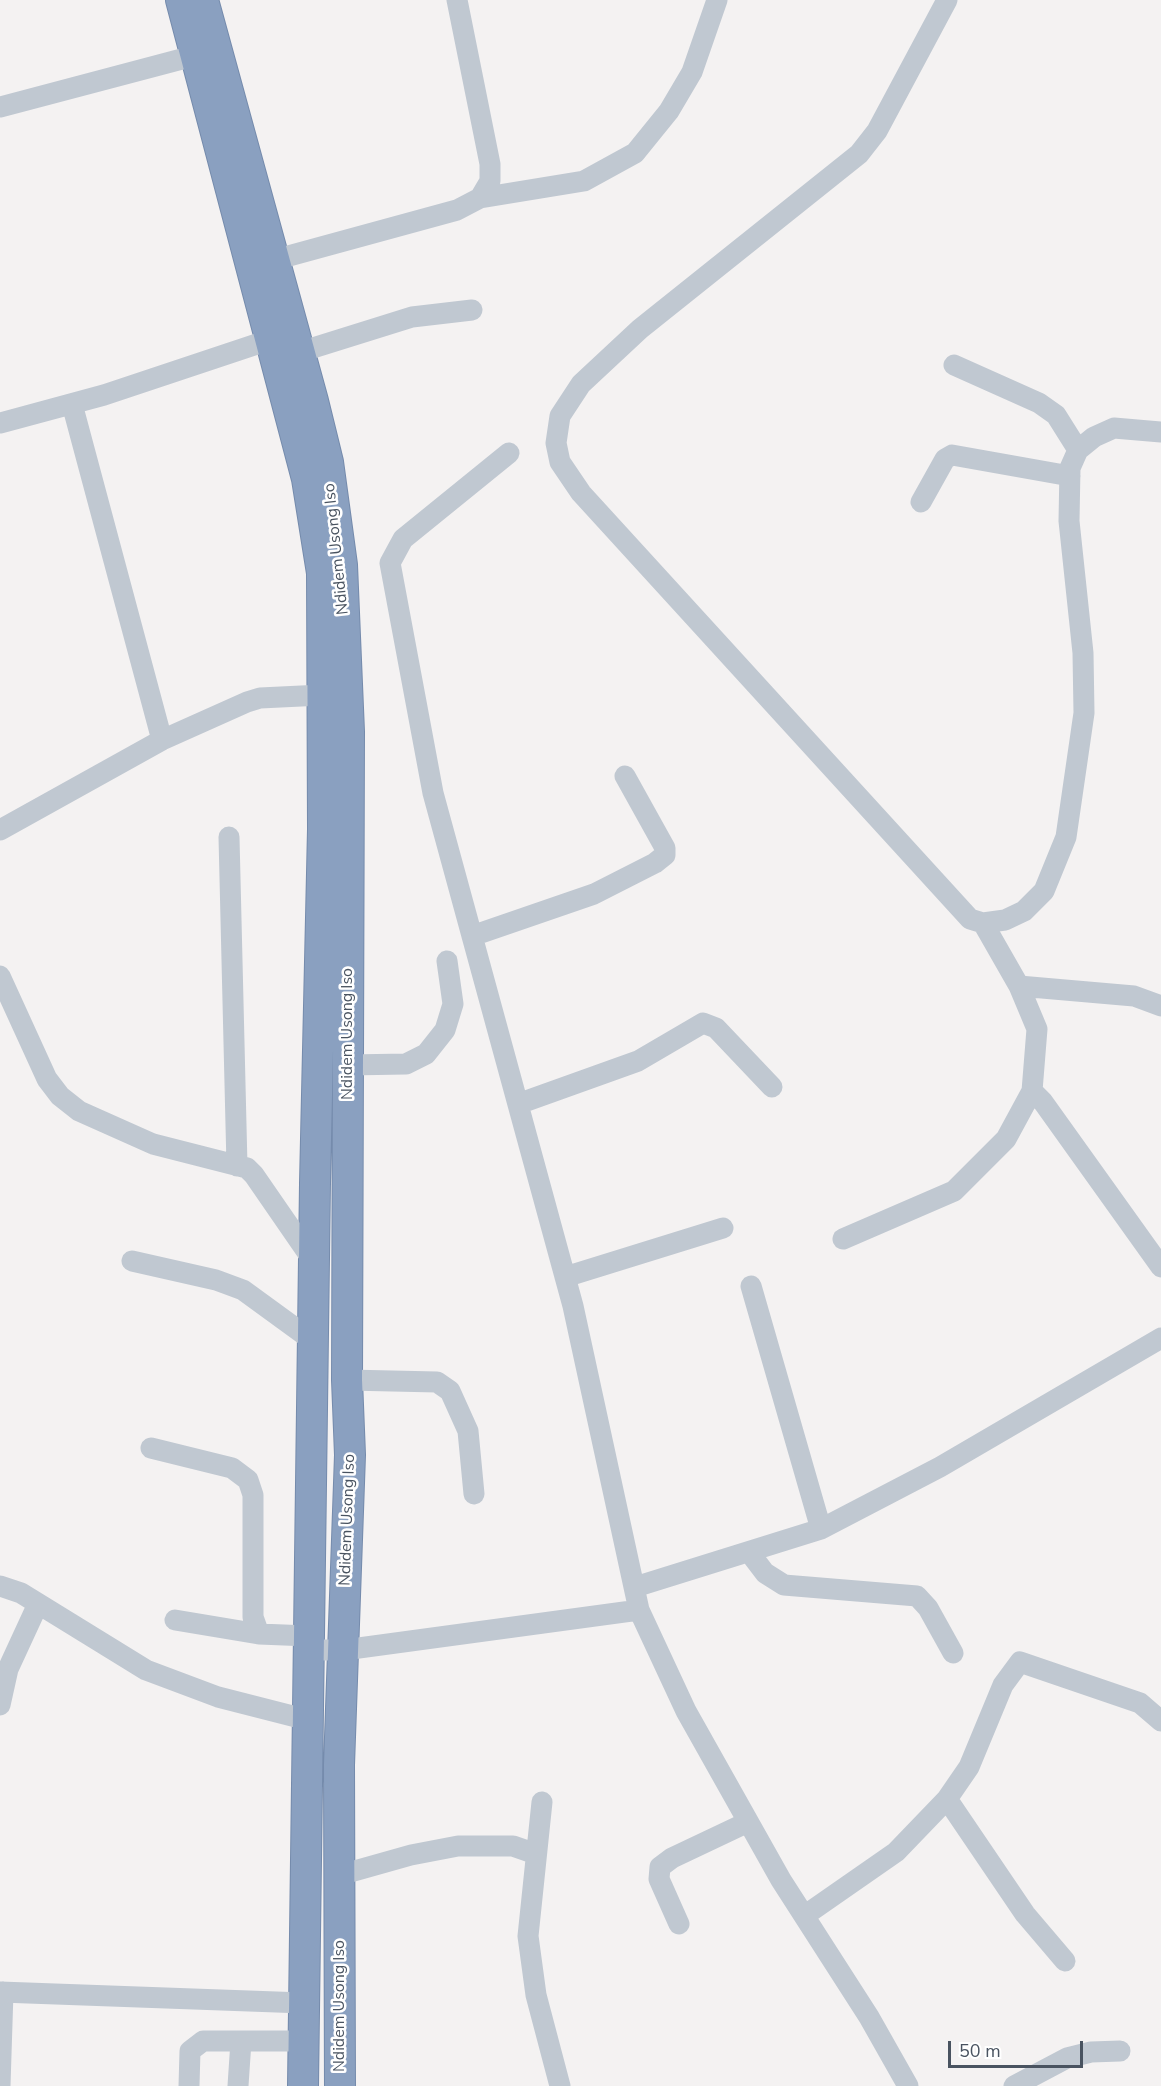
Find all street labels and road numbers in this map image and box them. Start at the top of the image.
street label: Ndidem Usong Iso [321,482,353,616]
street label: Ndidem Usong Iso [338,968,358,1100]
street label: Ndidem Usong Iso [336,1454,360,1586]
street label: Ndidem Usong Iso [330,1940,350,2072]

